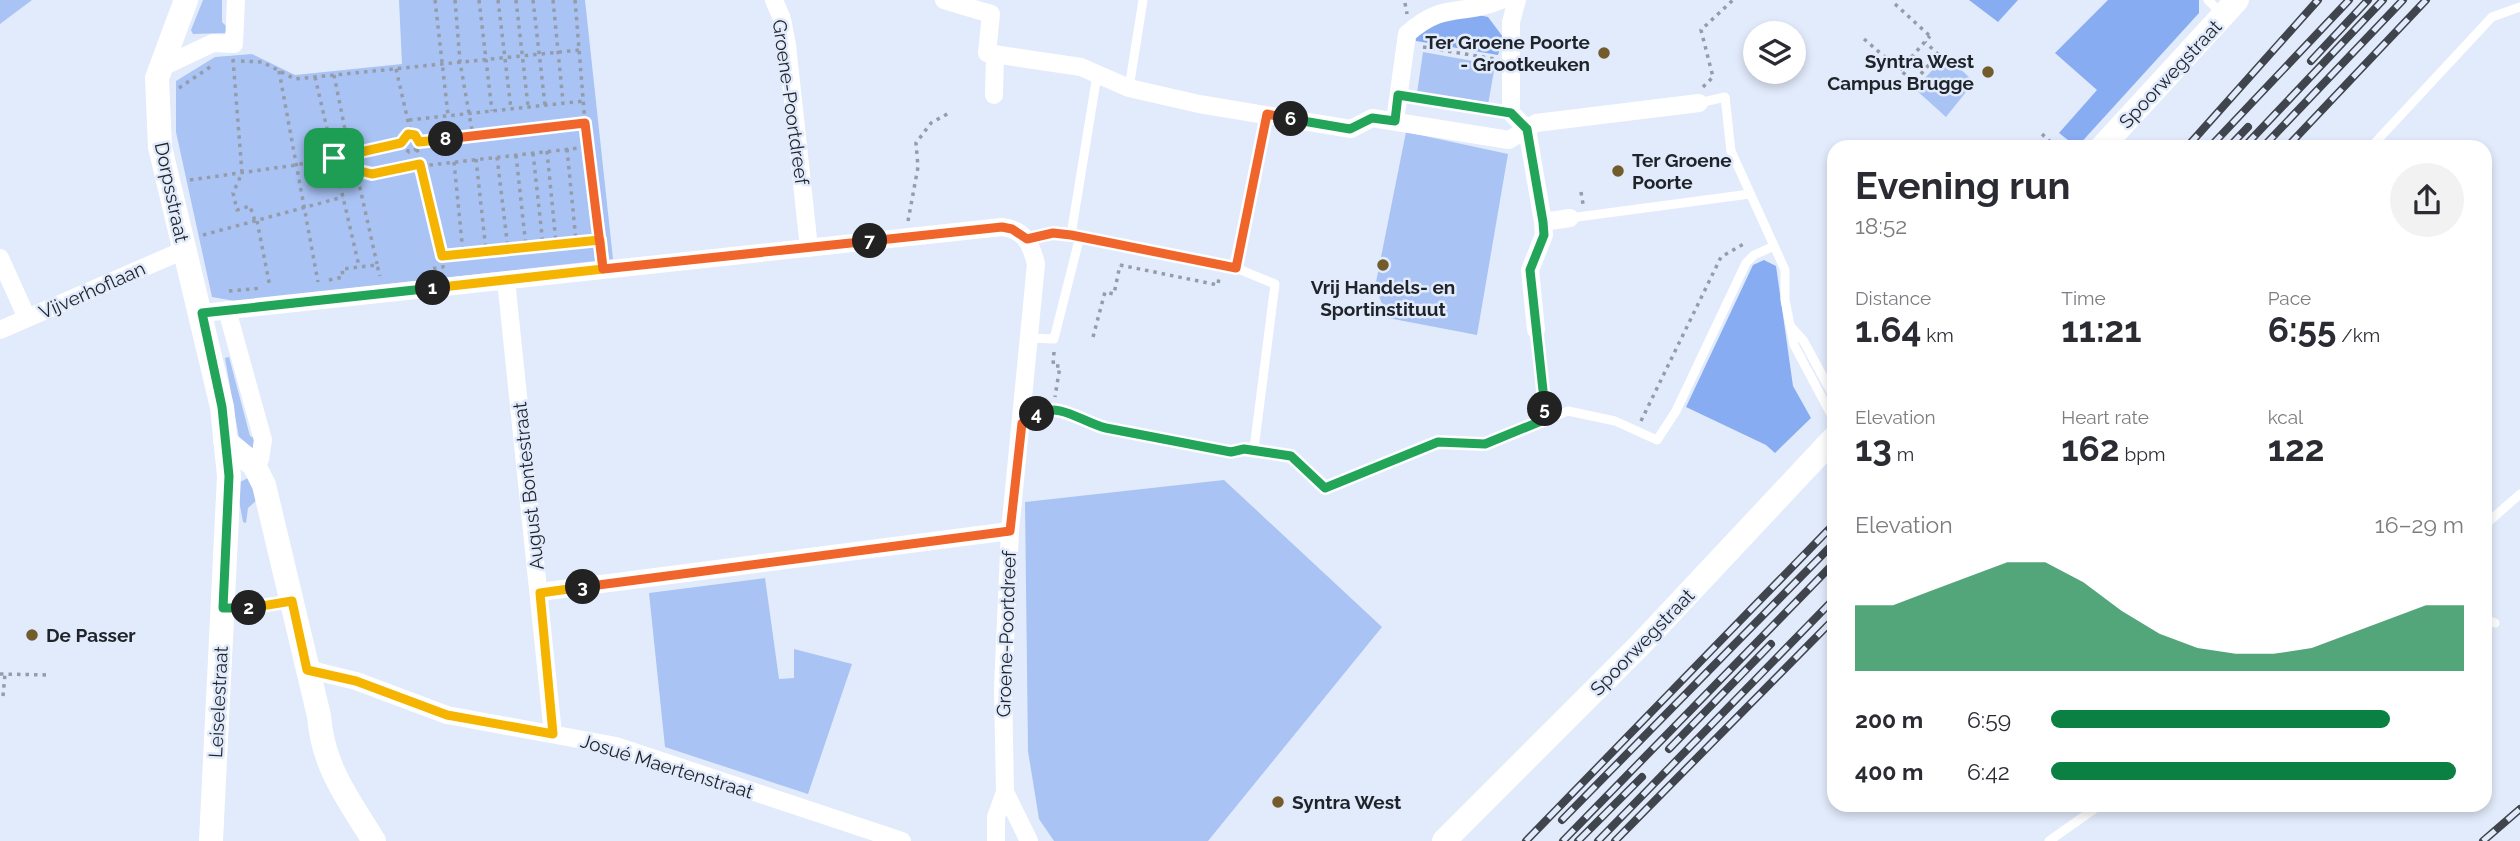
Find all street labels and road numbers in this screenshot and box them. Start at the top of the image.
street label: Spoorwegstraat [2114,15,2226,133]
street label: Groene-Poortdreef [769,18,814,187]
street label: Dorpsstraat [151,140,193,245]
street label: Vijverhoflaan [35,257,149,323]
street label: August Bontestraat [508,400,548,571]
street label: Groene-Poortdreef [992,550,1020,718]
street label: Spoorwegstraat [1586,584,1699,700]
street label: Leiselestraat [204,645,232,758]
street label: Josué Maertenstraat [578,729,756,803]

